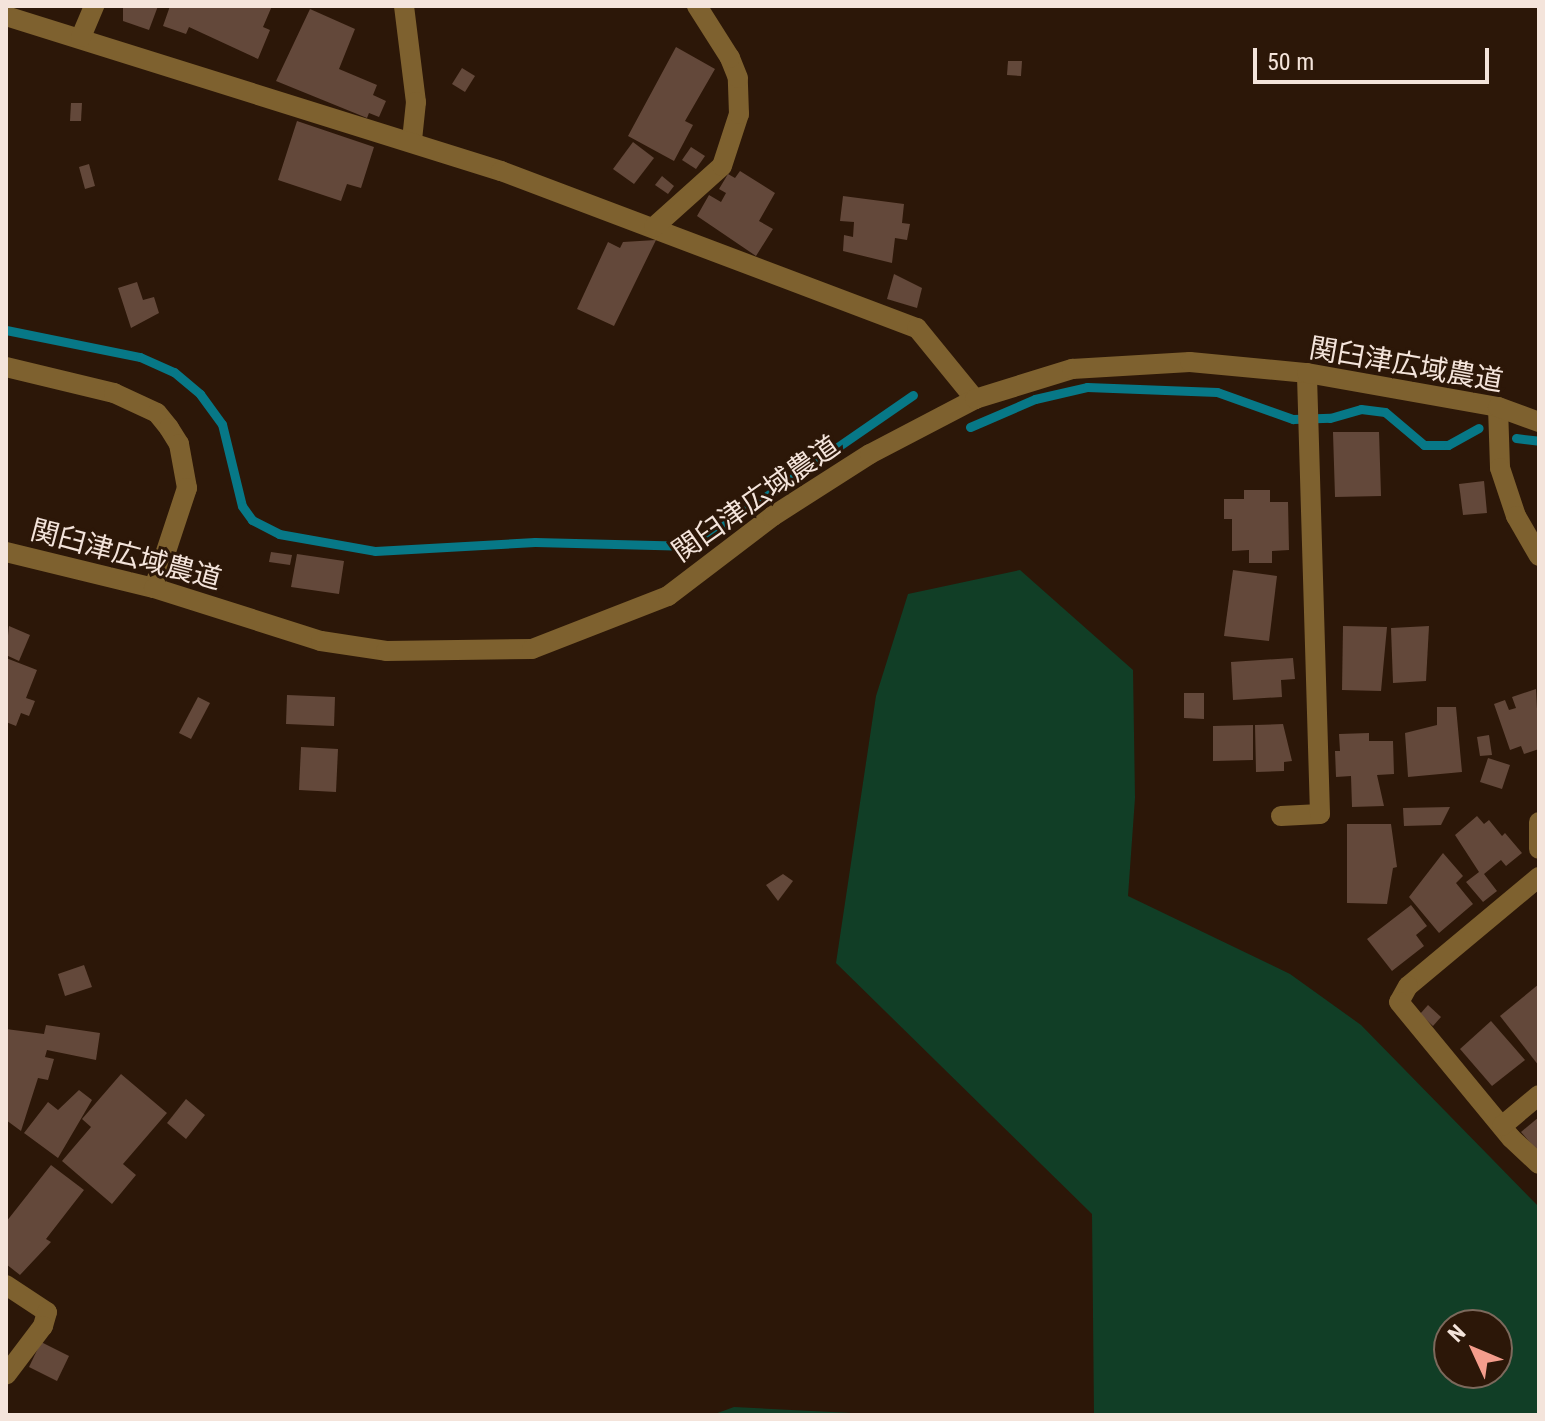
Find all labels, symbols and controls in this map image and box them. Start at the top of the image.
scale bar [1257,32,1493,82]
text: 50 m [1267,48,1314,76]
street label: 関臼津広域農道 [1307,331,1505,399]
street label: 関臼津広域農道 [666,429,846,569]
street label: 関臼津広域農道 [27,513,225,597]
north arrow [1433,1309,1513,1389]
text: N [1443,1320,1470,1347]

